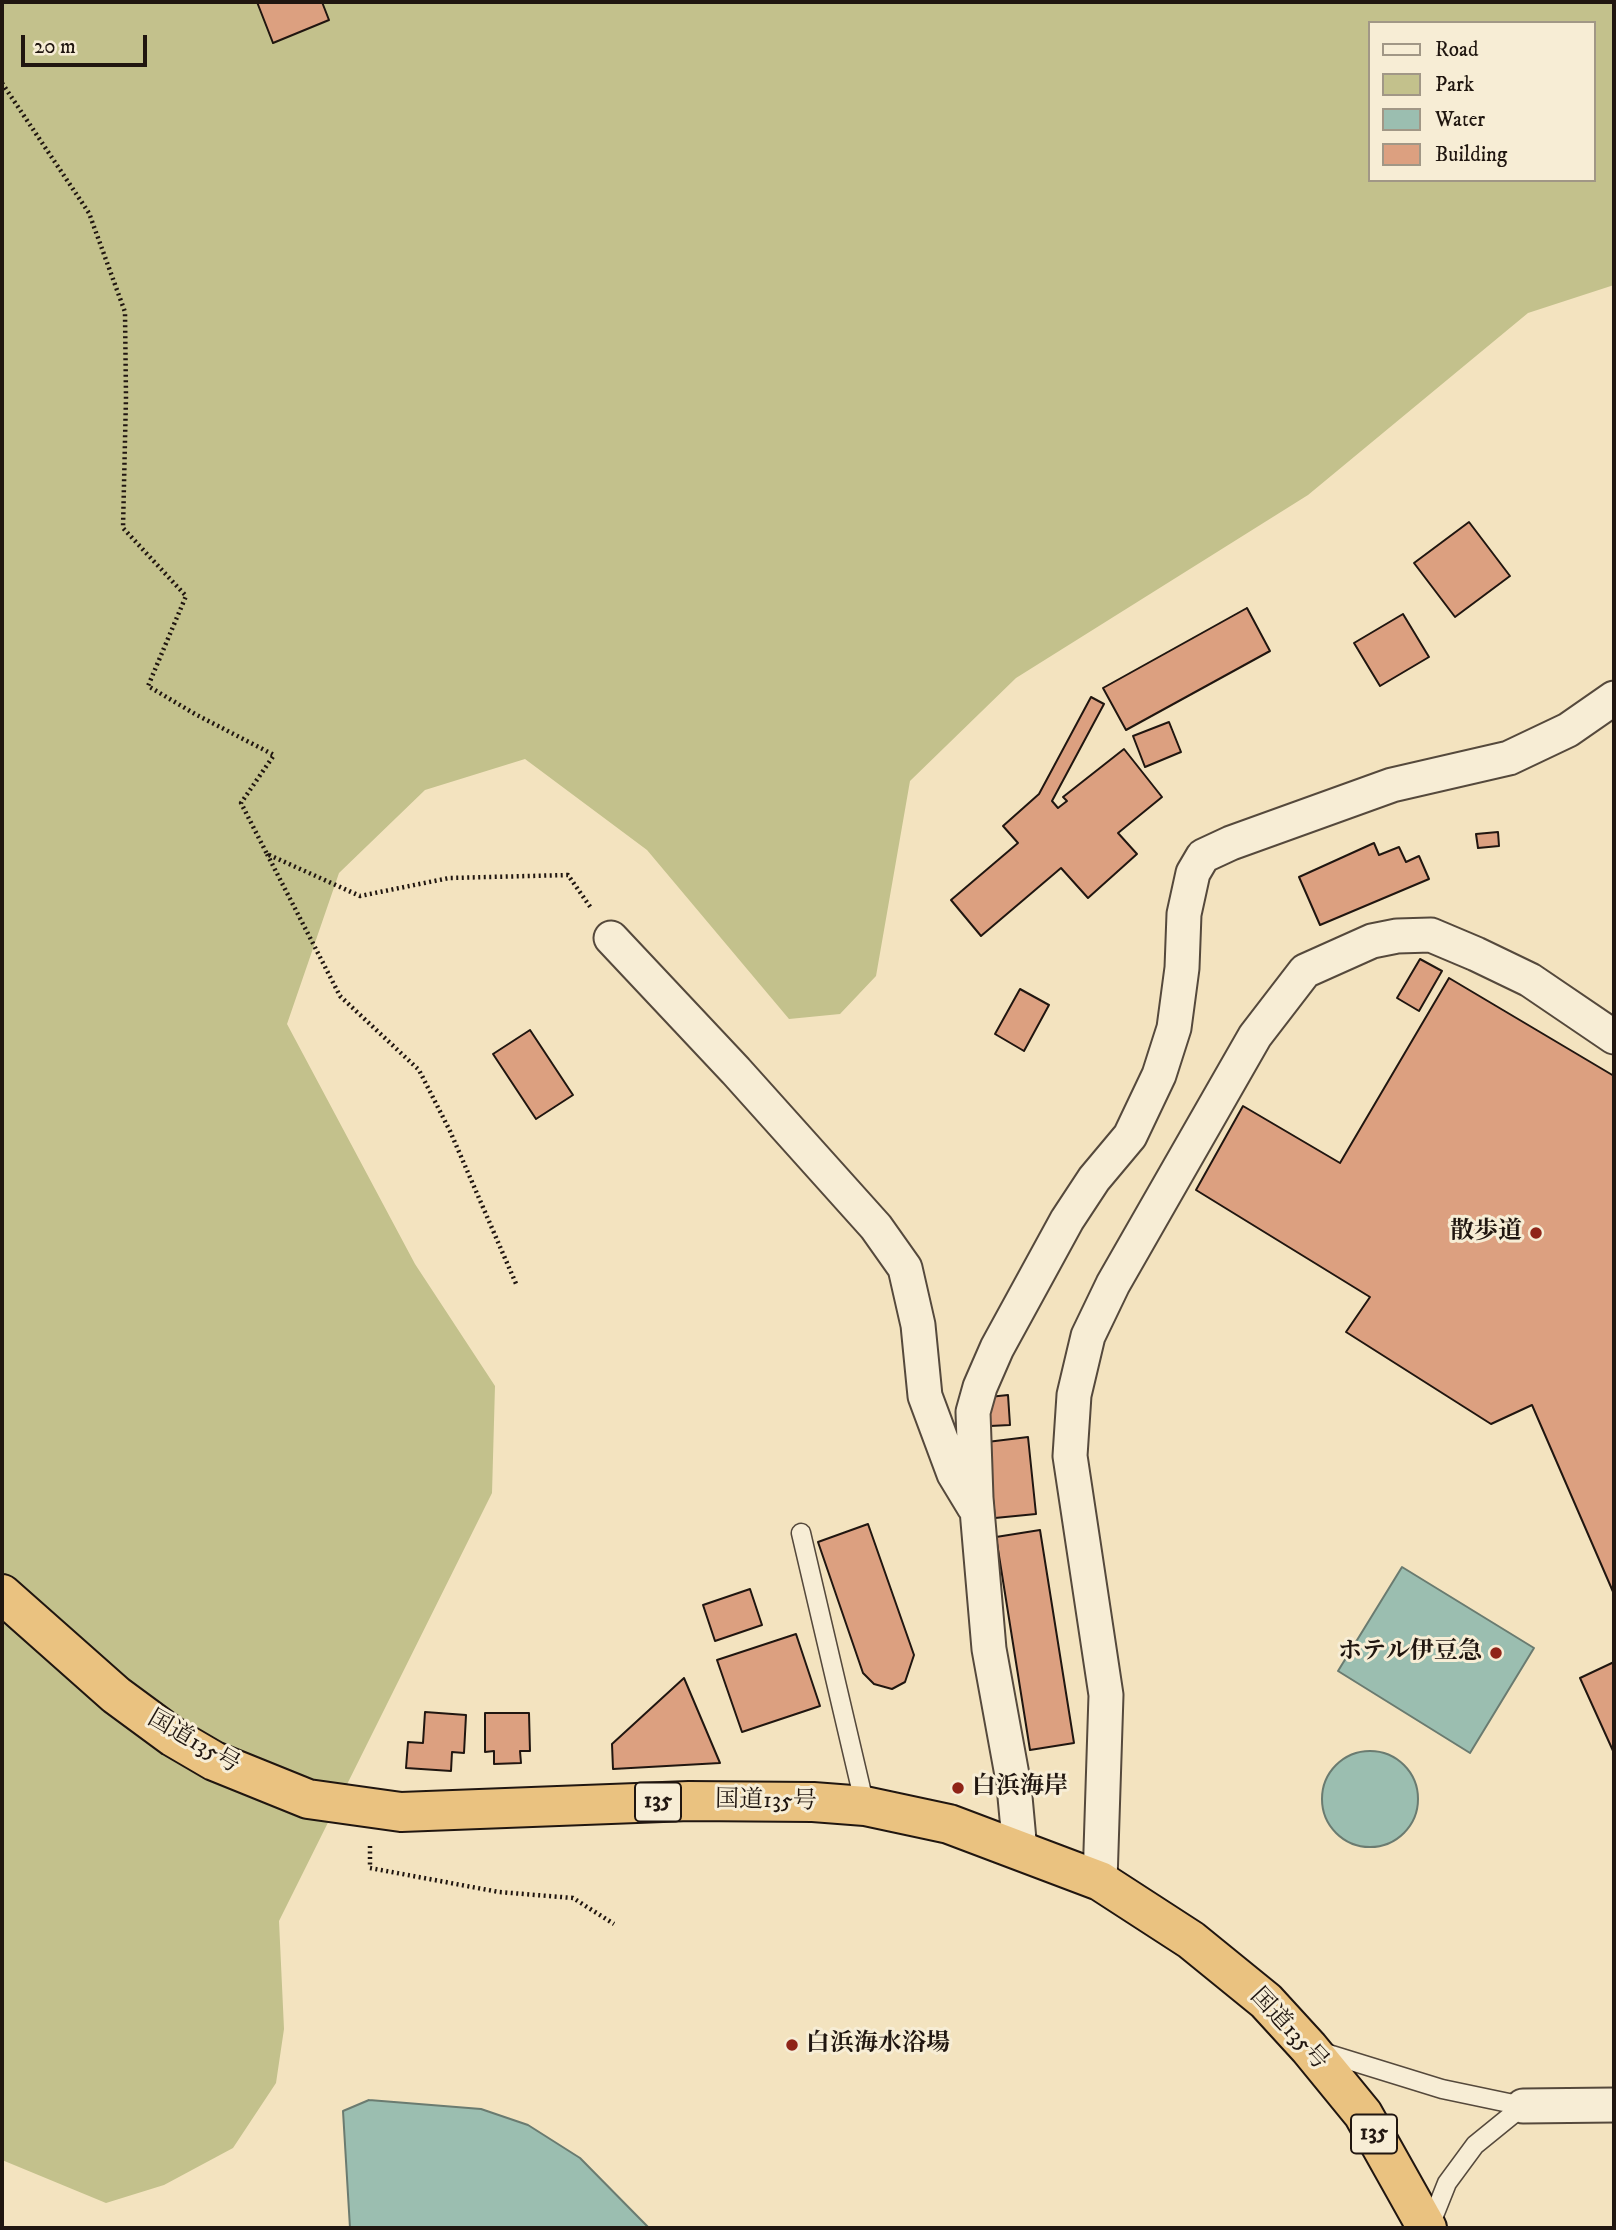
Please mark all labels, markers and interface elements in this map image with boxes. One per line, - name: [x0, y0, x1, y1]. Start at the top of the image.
- scale bar: [24, 21, 150, 65]
- legend: [1368, 21, 1595, 182]
- text: 20 m: [34, 34, 76, 60]
- text: Road: [1435, 37, 1479, 63]
- text: Park: [1435, 72, 1474, 98]
- text: Water: [1435, 107, 1485, 133]
- text: Building: [1435, 142, 1507, 168]
- place label: 散歩道: [1450, 1219, 1522, 1247]
- marker: 散歩道: [1528, 1225, 1544, 1241]
- place label: ホテル伊豆急: [1338, 1639, 1482, 1667]
- marker: ホテル伊豆急: [1488, 1645, 1504, 1661]
- street label: 国道135号: [142, 1705, 244, 1781]
- place label: 白浜海岸: [972, 1774, 1068, 1802]
- marker: 白浜海岸: [950, 1780, 966, 1796]
- road number: 135: [635, 1783, 681, 1822]
- street label: 国道135号: [715, 1787, 817, 1817]
- street label: 国道135号: [1243, 1983, 1333, 2077]
- place label: 白浜海水浴場: [806, 2031, 950, 2059]
- marker: 白浜海水浴場: [784, 2037, 800, 2053]
- road number: 135: [1351, 2114, 1397, 2154]

